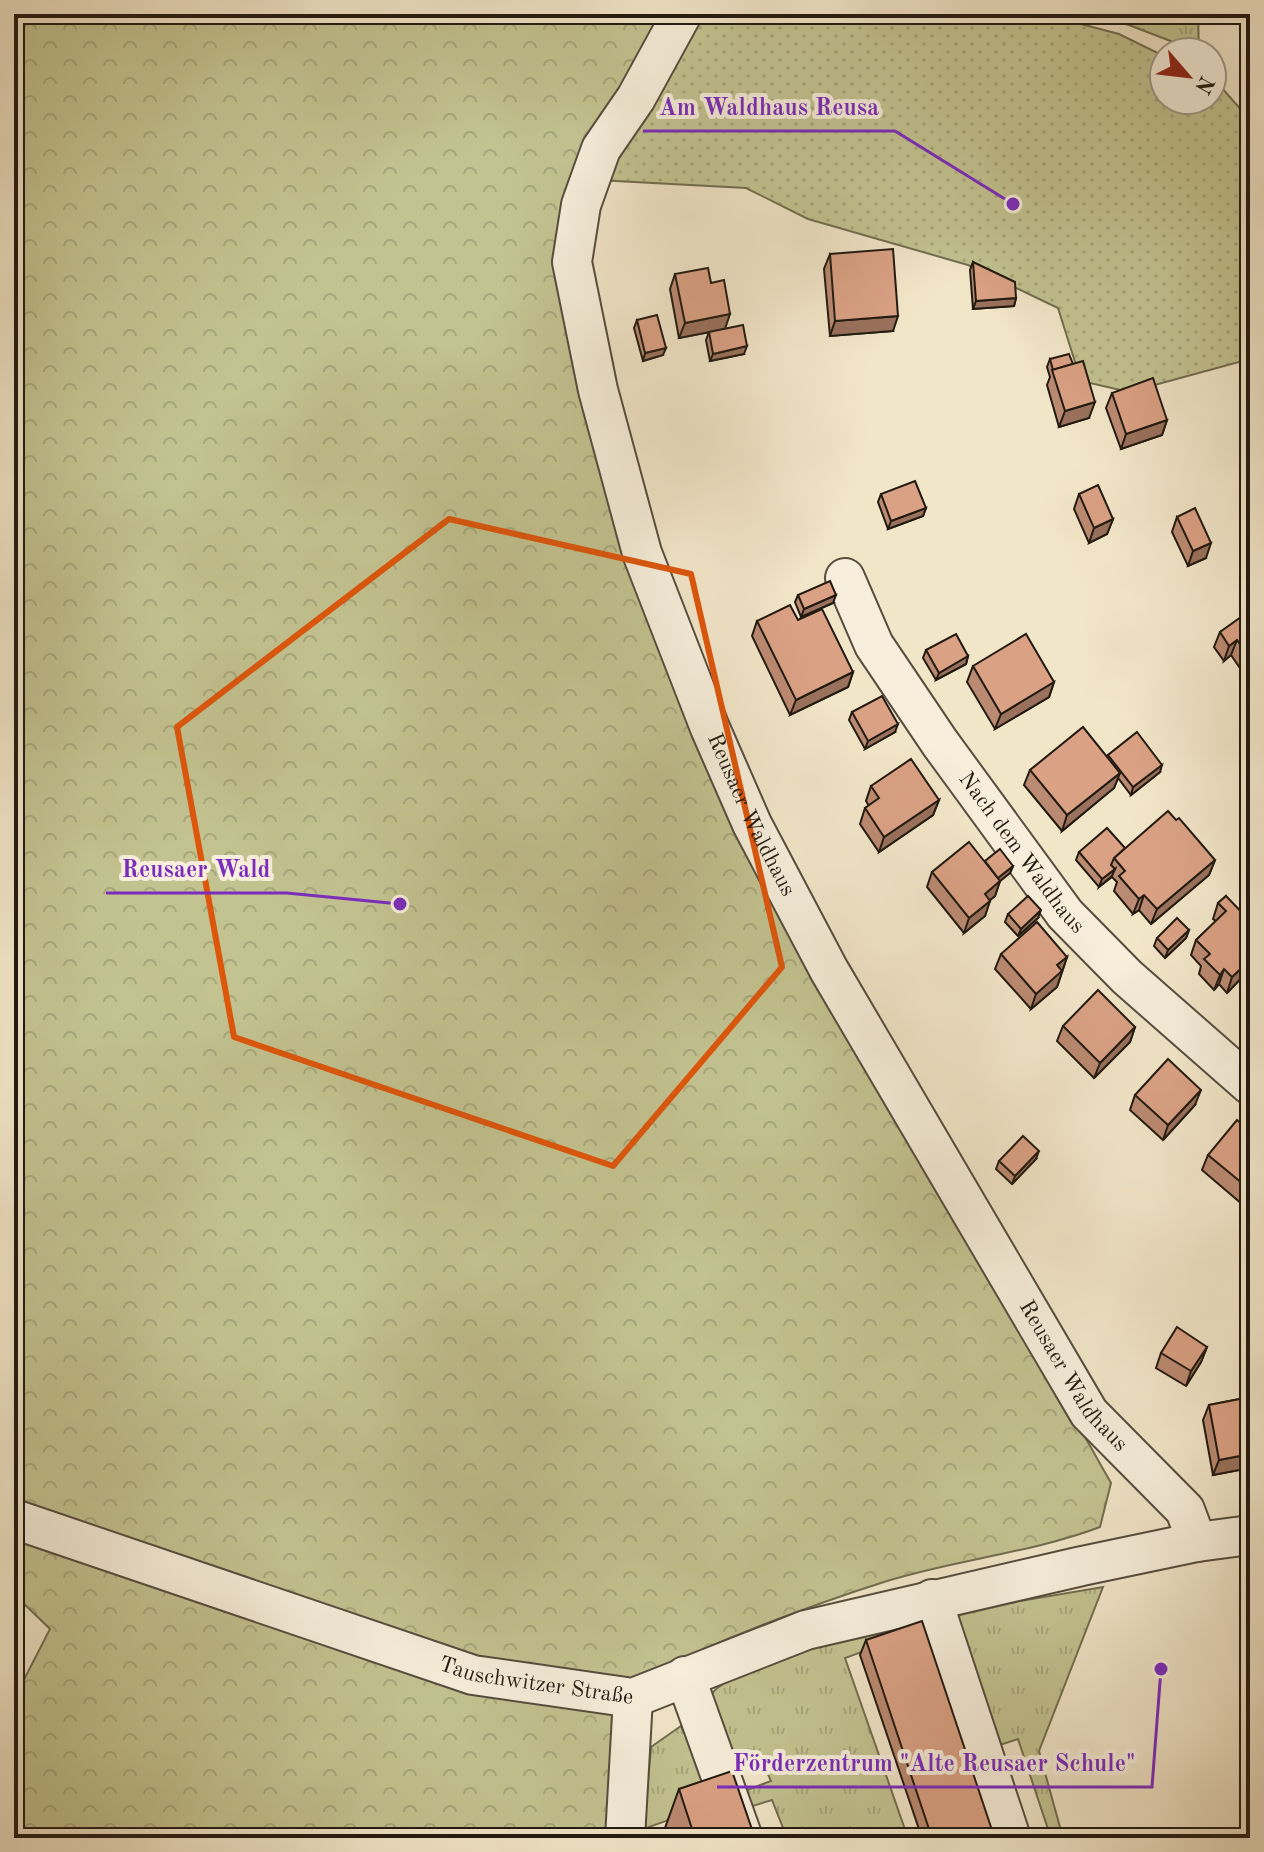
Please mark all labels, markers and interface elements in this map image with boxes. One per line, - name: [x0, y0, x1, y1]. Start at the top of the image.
- north arrow: [1148, 36, 1228, 116]
- text: N: [1190, 72, 1218, 97]
- callout: Am Waldhaus Reusa: [643, 83, 895, 131]
- text: Am Waldhaus Reusa: [659, 97, 879, 121]
- street label: Reusaer Waldhaus: [703, 730, 799, 900]
- street label: Nach dem Waldhaus: [954, 768, 1089, 938]
- callout: Reusaer Wald: [106, 845, 287, 893]
- text: Reusaer Wald: [121, 859, 271, 883]
- street label: Reusaer Waldhaus: [1015, 1297, 1132, 1456]
- street label: Tauschwitzer Straße: [436, 1653, 635, 1709]
- callout: Förderzentrum "Alte Reusaer Schule": [717, 1739, 1152, 1787]
- text: Förderzentrum "Alte Reusaer Schule": [733, 1753, 1135, 1777]

